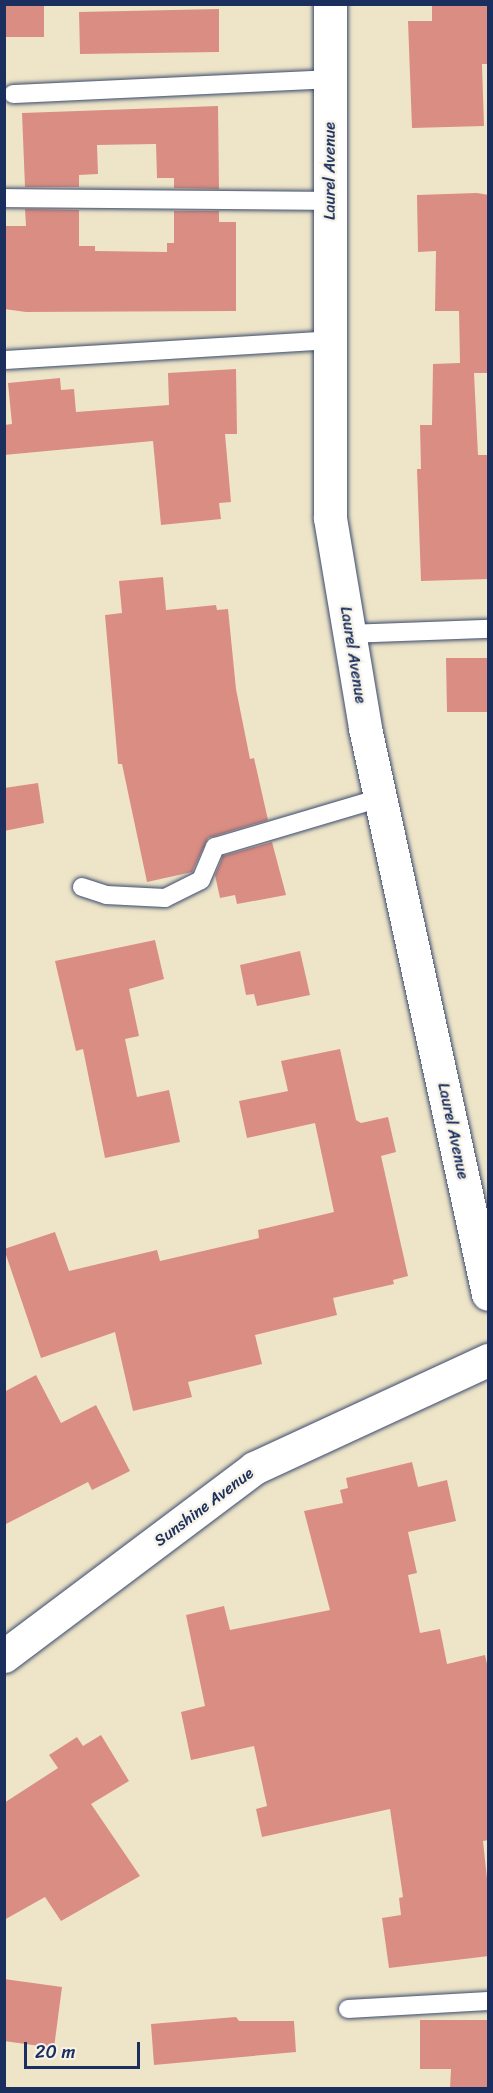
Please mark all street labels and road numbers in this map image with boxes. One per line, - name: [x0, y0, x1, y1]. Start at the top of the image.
- street label: Laurel Avenue: [320, 122, 340, 220]
- street label: Laurel Avenue: [336, 605, 370, 705]
- street label: Laurel Avenue: [433, 1081, 473, 1181]
- street label: Sunshine Avenue: [151, 1464, 257, 1550]

